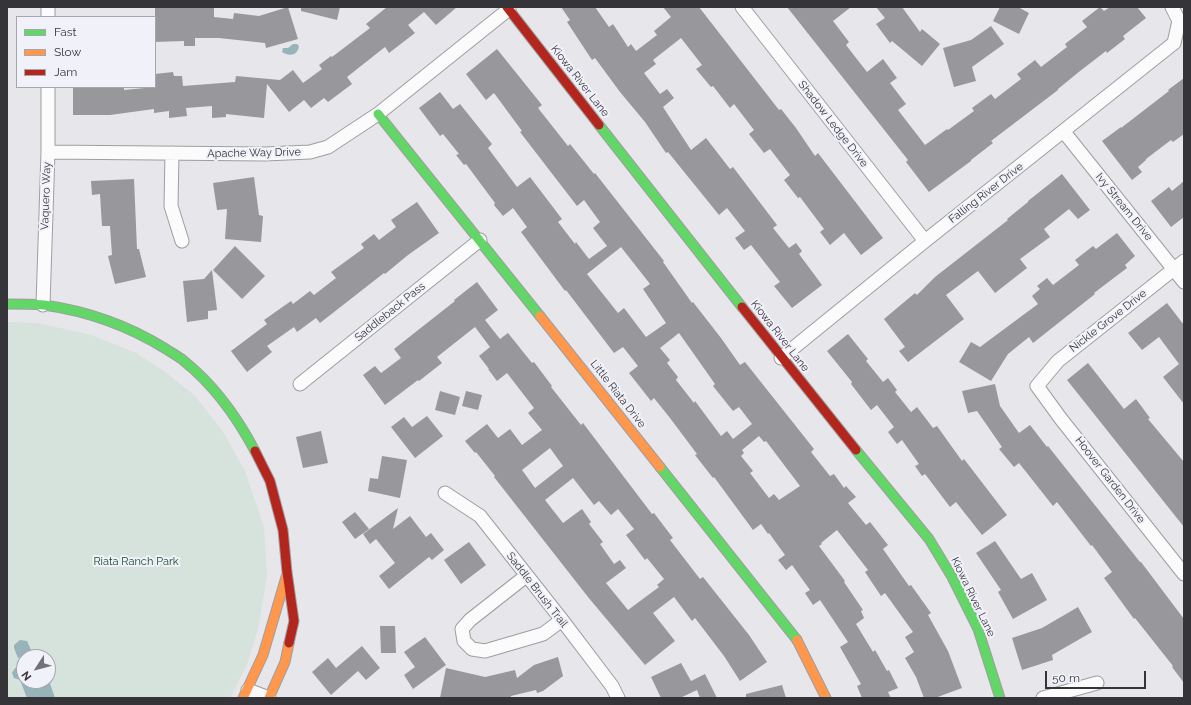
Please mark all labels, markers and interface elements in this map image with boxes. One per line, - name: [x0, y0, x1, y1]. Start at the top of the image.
- legend: [16, 16, 156, 88]
- text: Fast: [54, 25, 77, 39]
- street label: Kiowa River Lane: [548, 43, 612, 119]
- text: Slow: [54, 45, 81, 59]
- text: Jam: [54, 65, 77, 79]
- street label: Shadow Ledge Drive: [795, 78, 871, 170]
- street label: Apache Way Drive: [207, 146, 301, 160]
- street label: Falling River Drive: [946, 160, 1026, 226]
- street label: Vaquero Way: [38, 162, 54, 230]
- street label: Ivy Stream Drive: [1093, 171, 1155, 243]
- street label: Saddleback Pass: [352, 280, 428, 344]
- street label: Nickle Grove Drive: [1067, 287, 1149, 355]
- street label: Kiowa River Lane: [748, 298, 812, 374]
- street label: Little Riata Drive: [587, 357, 649, 431]
- street label: Hoover Garden Drive: [1072, 434, 1148, 526]
- street label: Saddle Brush Trail: [504, 550, 570, 630]
- park label: Riata Ranch Park: [93, 555, 179, 569]
- street label: Kiowa River Lane: [948, 555, 998, 639]
- north arrow: [16, 649, 56, 689]
- scale bar: [1047, 663, 1148, 689]
- text: N: [19, 669, 34, 683]
- text: 50 m: [1052, 671, 1080, 685]

